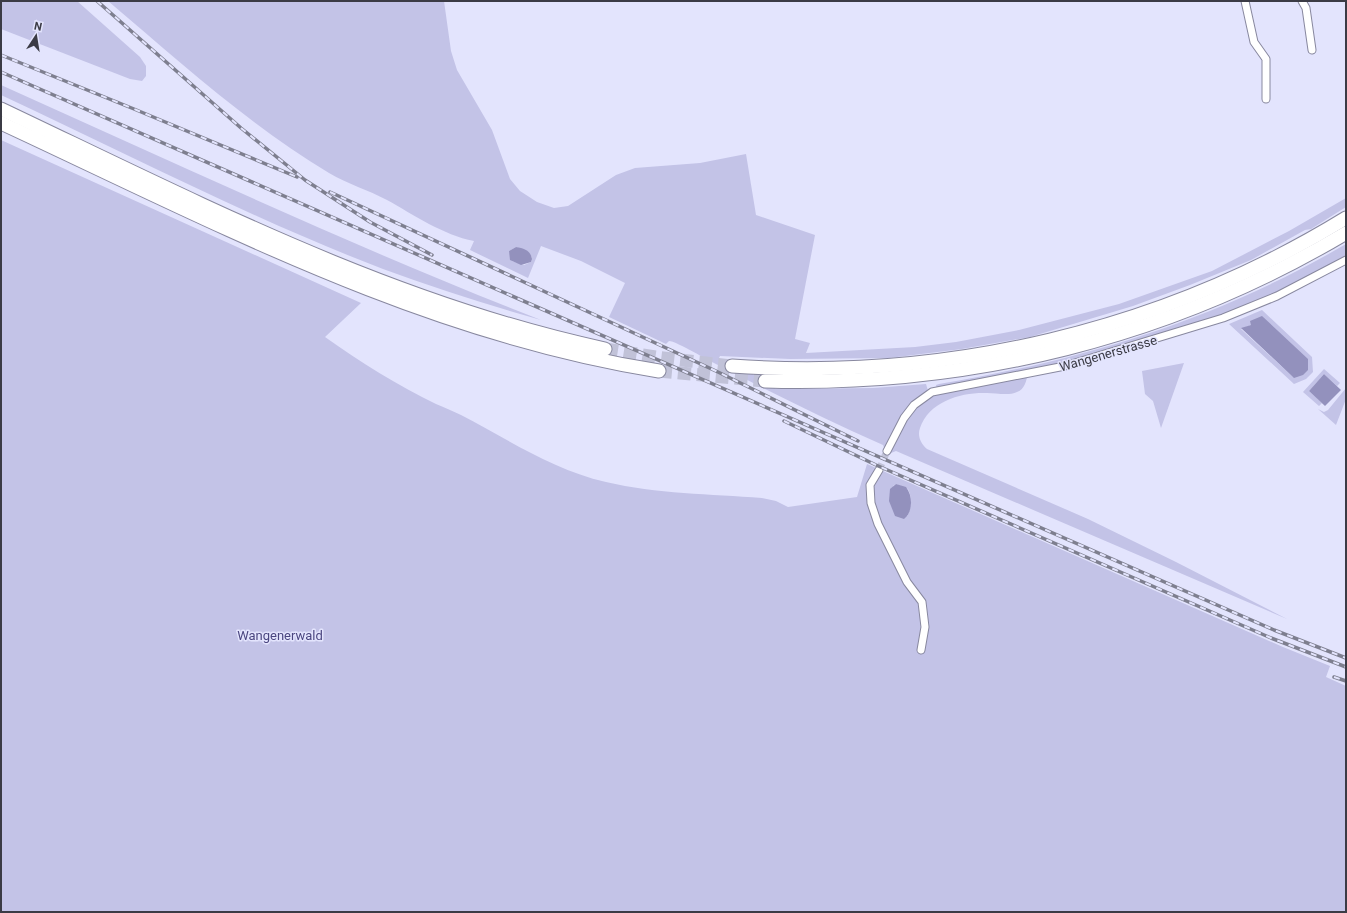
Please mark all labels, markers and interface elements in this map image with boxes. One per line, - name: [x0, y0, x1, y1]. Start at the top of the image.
- north arrow: [16, 16, 56, 56]
- text: N: [33, 20, 43, 34]
- street label: Wangenerstrasse: [1058, 332, 1159, 375]
- park label: Wangenerwald: [237, 628, 323, 643]

